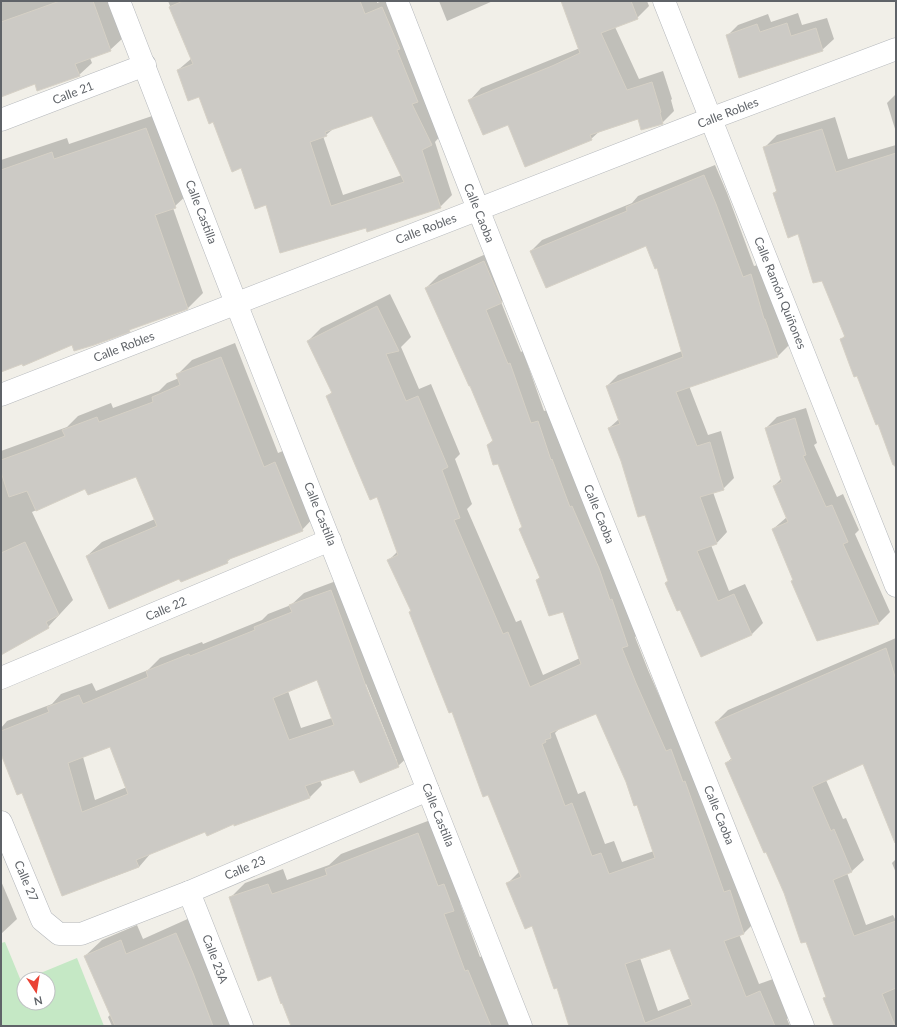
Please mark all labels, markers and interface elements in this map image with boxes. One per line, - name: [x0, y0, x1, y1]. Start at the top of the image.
- street label: Calle 21: [50, 78, 96, 107]
- street label: Calle Robles: [695, 94, 760, 131]
- street label: Calle Castilla: [182, 178, 221, 246]
- street label: Calle Caoba: [461, 181, 498, 245]
- street label: Calle Robles: [393, 210, 458, 247]
- street label: Calle Ramón Quiñones: [751, 235, 810, 351]
- street label: Calle Robles: [91, 328, 156, 365]
- street label: Calle Castilla: [301, 480, 340, 548]
- street label: Calle Caoba: [581, 482, 618, 546]
- street label: Calle 22: [143, 593, 189, 624]
- street label: Calle Castilla: [419, 781, 458, 849]
- street label: Calle Caoba: [701, 783, 738, 847]
- street label: Calle 23: [222, 852, 268, 883]
- street label: Calle 27: [11, 858, 42, 904]
- street label: Calle 23A: [199, 932, 232, 986]
- north arrow: [16, 971, 56, 1011]
- text: N: [33, 994, 44, 1009]

